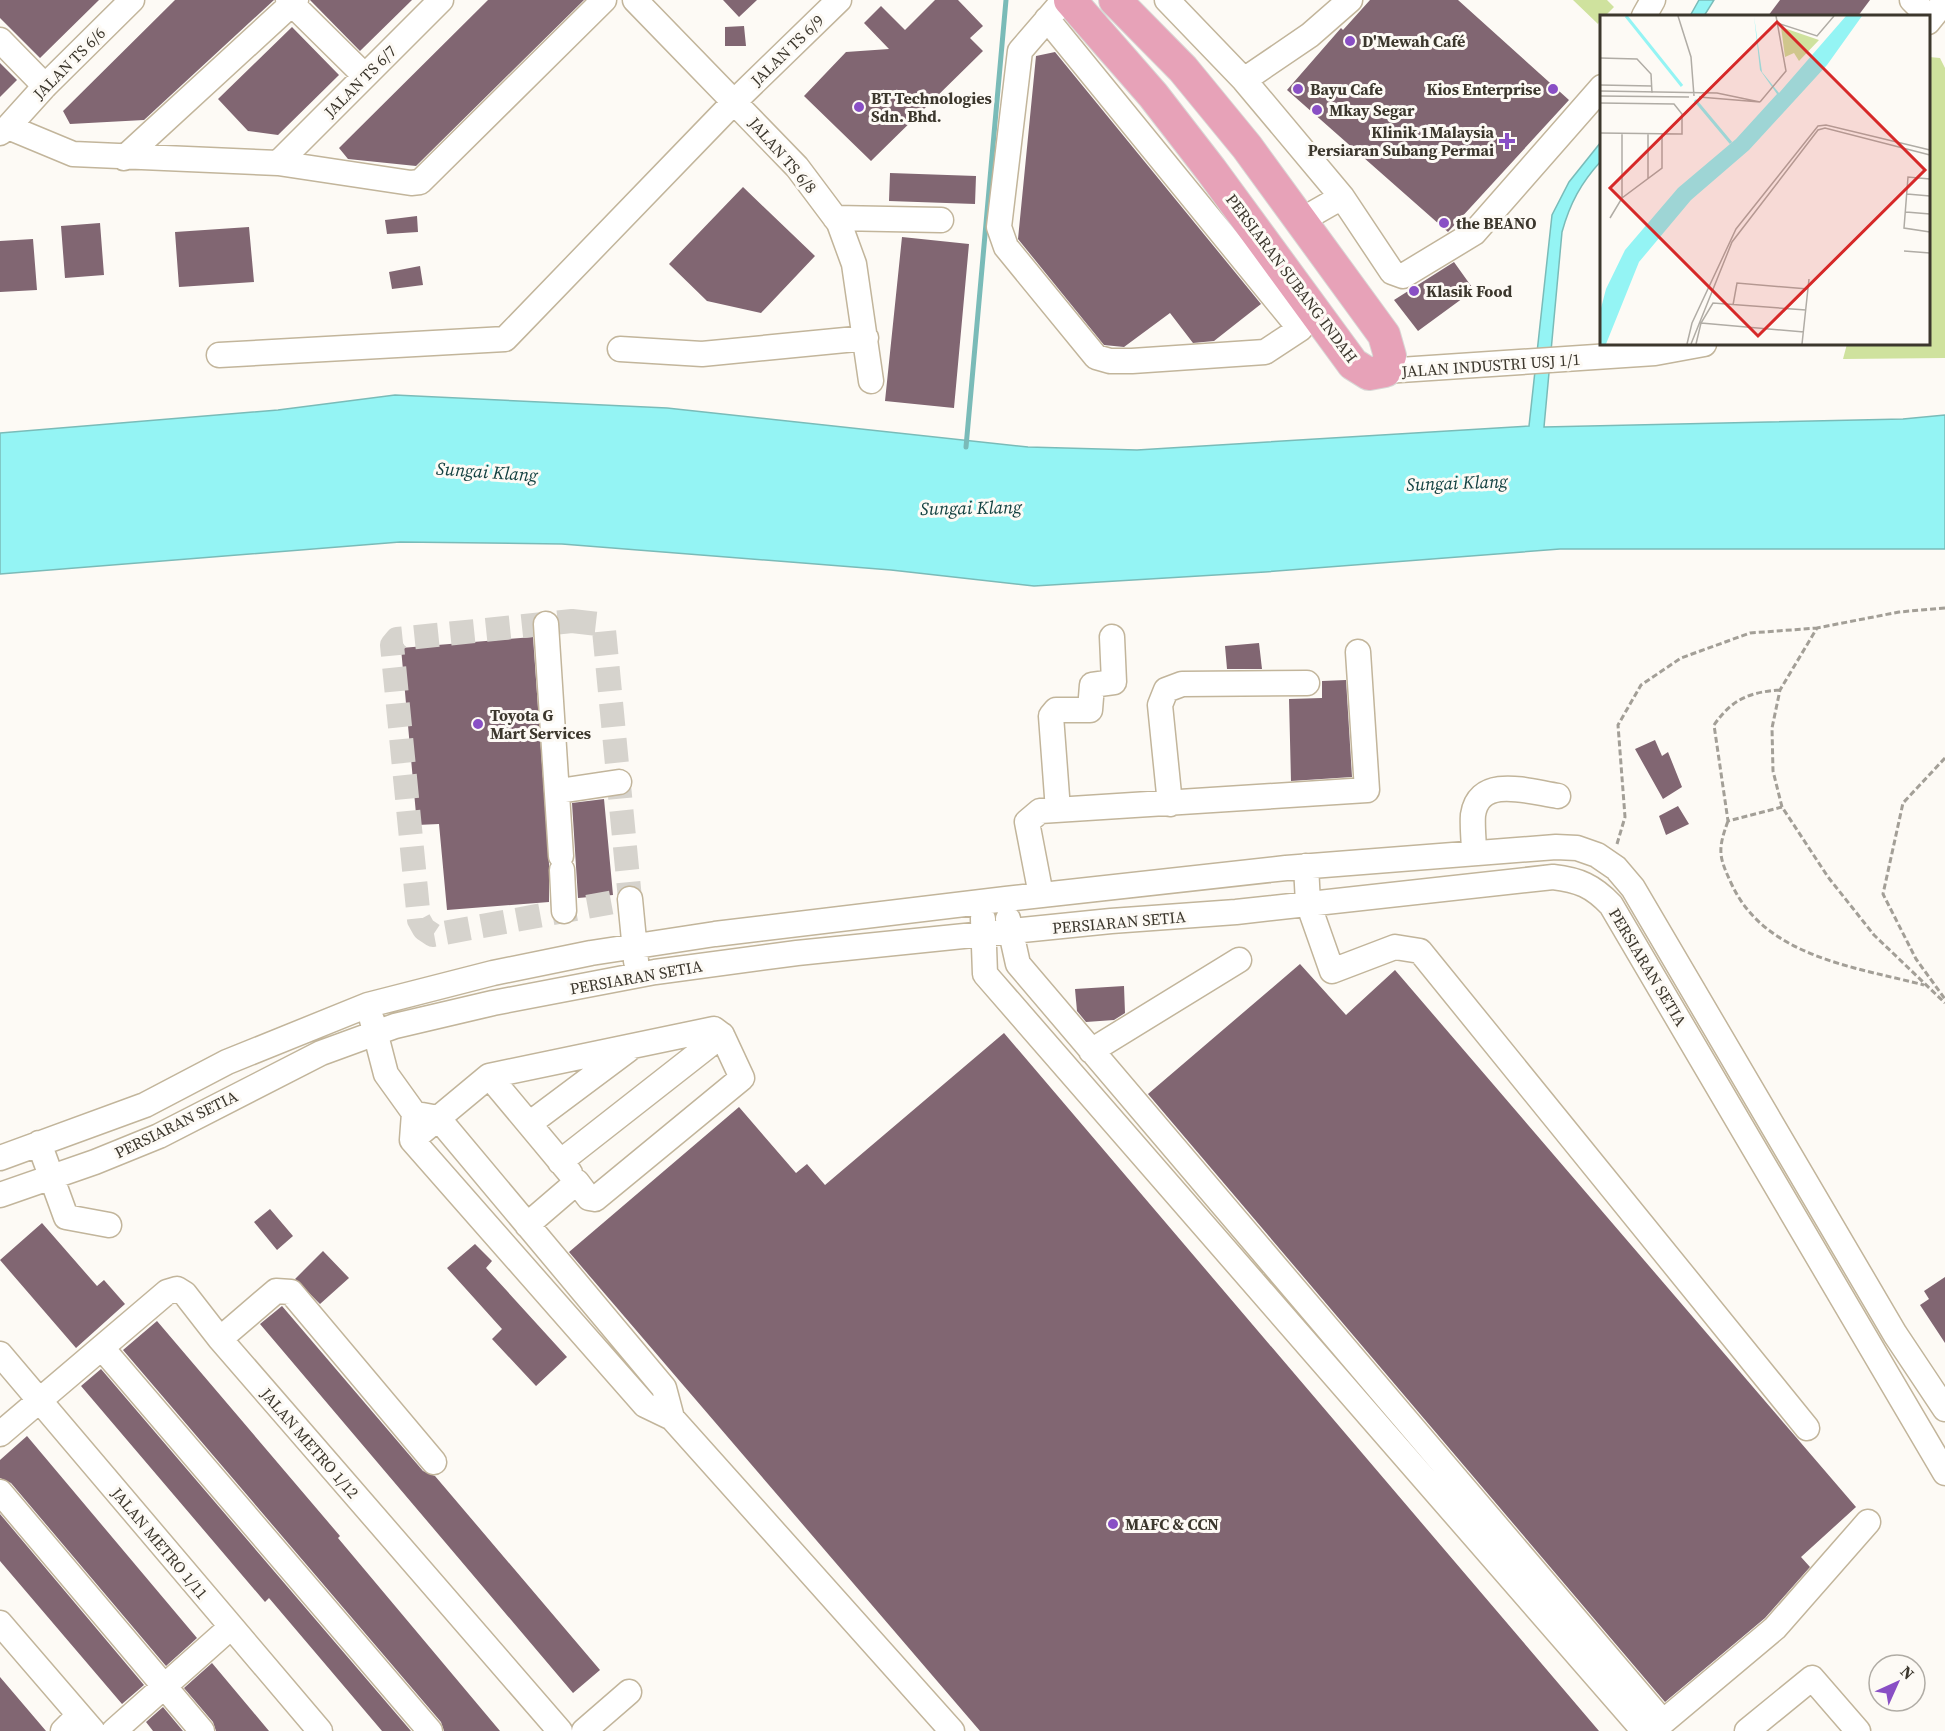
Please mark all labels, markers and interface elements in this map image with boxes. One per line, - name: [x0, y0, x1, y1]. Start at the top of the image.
- street label: JALAN TS 6/9: [745, 9, 828, 91]
- inset map: [1600, 15, 1930, 345]
- street label: JALAN TS 6/6: [27, 22, 110, 105]
- place label: D'Mewah Café: [1362, 30, 1465, 52]
- marker: D'Mewah Café: [1343, 34, 1357, 48]
- street label: JALAN TS 6/7: [318, 40, 401, 123]
- place label: Bayu Cafe: [1310, 78, 1383, 100]
- place label: Kios Enterprise: [1426, 78, 1541, 100]
- marker: Bayu Cafe: [1291, 82, 1305, 96]
- marker: Kios Enterprise: [1546, 82, 1560, 96]
- place label: BT Technologies Sdn. Bhd.: [871, 87, 992, 127]
- place label: Mkay Segar: [1329, 99, 1415, 121]
- marker: BT Technologies Sdn. Bhd.: [852, 100, 866, 114]
- marker: Mkay Segar: [1310, 103, 1324, 117]
- street label: JALAN TS 6/8: [743, 112, 822, 198]
- place label: Klinik 1Malaysia Persiaran Subang Permai: [1308, 121, 1494, 161]
- marker: Klinik 1Malaysia Persiaran Subang Permai: [1498, 132, 1516, 150]
- street label: PERSIARAN SUBANG INDAH: [1221, 189, 1363, 367]
- place label: the BEANO: [1456, 212, 1536, 234]
- marker: the BEANO: [1437, 216, 1451, 230]
- place label: Klasik Food: [1426, 280, 1513, 302]
- marker: Klasik Food: [1407, 284, 1421, 298]
- street label: JALAN INDUSTRI USJ 1/1: [1400, 348, 1581, 382]
- water label: Sungai Klang: [435, 455, 540, 488]
- water label: Sungai Klang: [1406, 468, 1509, 497]
- water label: Sungai Klang: [920, 494, 1023, 521]
- place label: Toyota G Mart Services: [490, 704, 591, 744]
- marker: Toyota G Mart Services: [471, 717, 485, 731]
- street label: PERSIARAN SETIA: [1604, 904, 1692, 1030]
- street label: PERSIARAN SETIA: [1051, 905, 1187, 939]
- street label: PERSIARAN SETIA: [568, 954, 704, 999]
- street label: PERSIARAN SETIA: [111, 1085, 241, 1163]
- street label: JALAN METRO 1/12: [255, 1382, 364, 1503]
- street label: JALAN METRO 1/11: [106, 1482, 213, 1603]
- place label: MAFC & CCN: [1125, 1513, 1219, 1535]
- marker: MAFC & CCN: [1106, 1517, 1120, 1531]
- north arrow: [1867, 1653, 1927, 1713]
- text: N: [1896, 1660, 1920, 1685]

